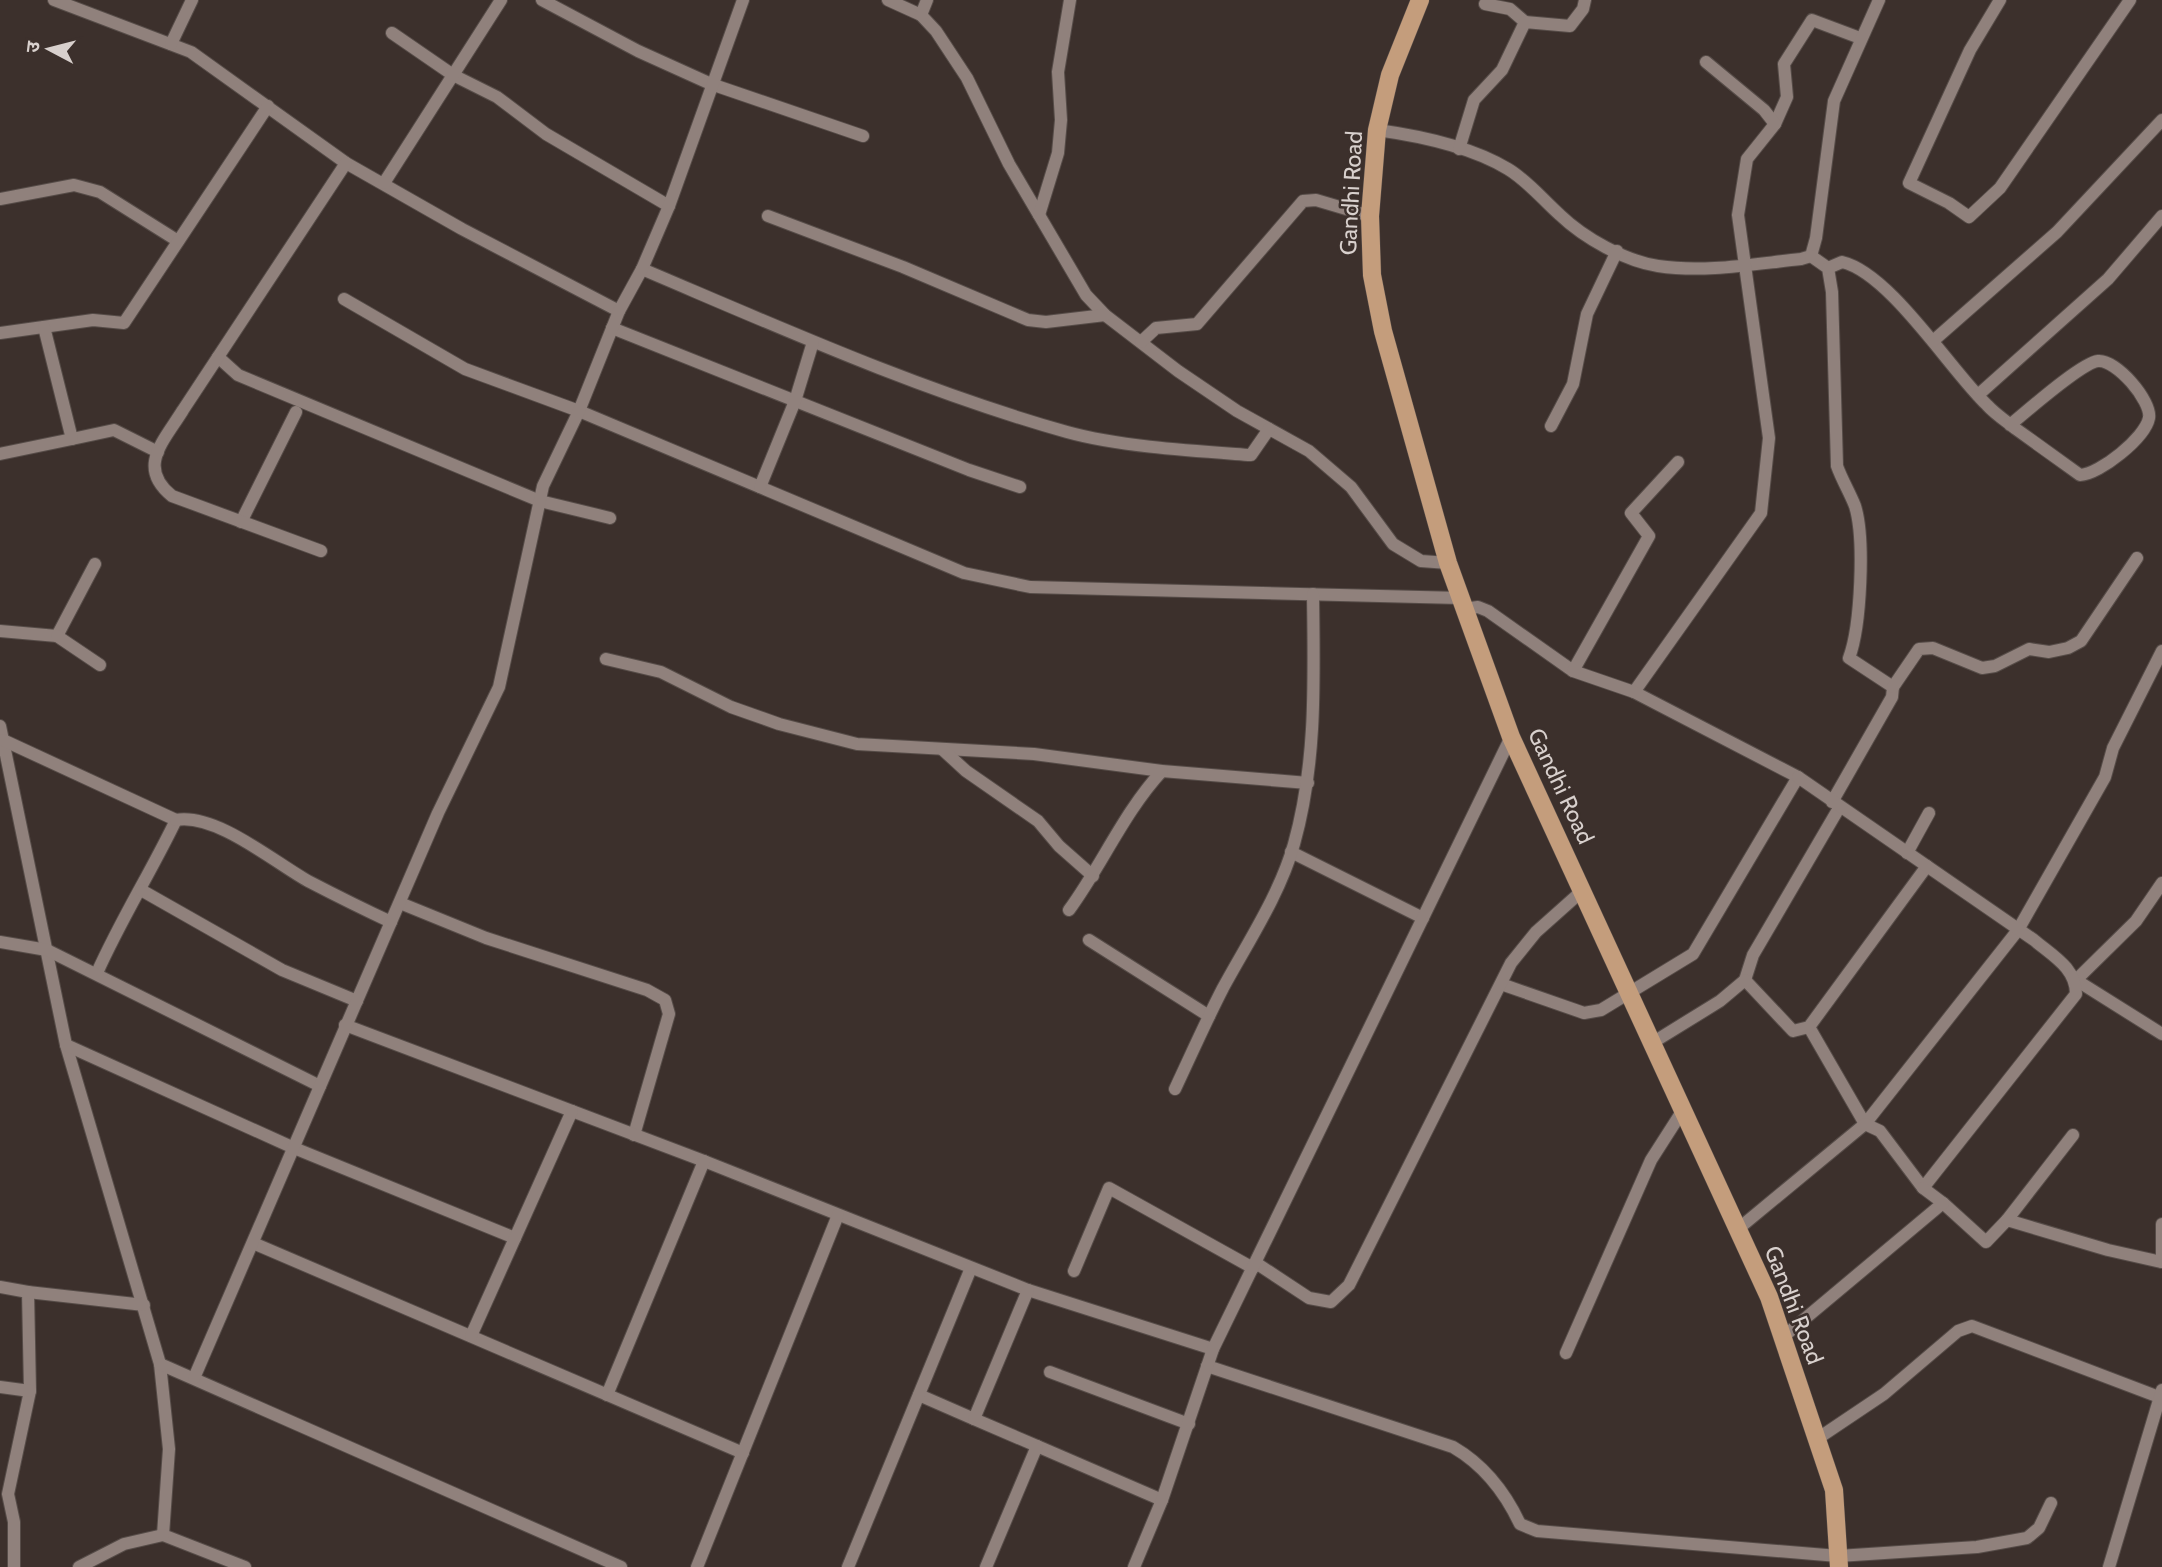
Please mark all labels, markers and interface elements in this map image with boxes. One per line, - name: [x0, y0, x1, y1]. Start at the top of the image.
- north arrow: [14, 14, 84, 84]
- text: उ: [21, 39, 45, 54]
- street label: Gandhi Road: [1334, 130, 1368, 256]
- street label: Gandhi Road: [1522, 724, 1600, 848]
- street label: Gandhi Road: [1759, 1242, 1829, 1368]

